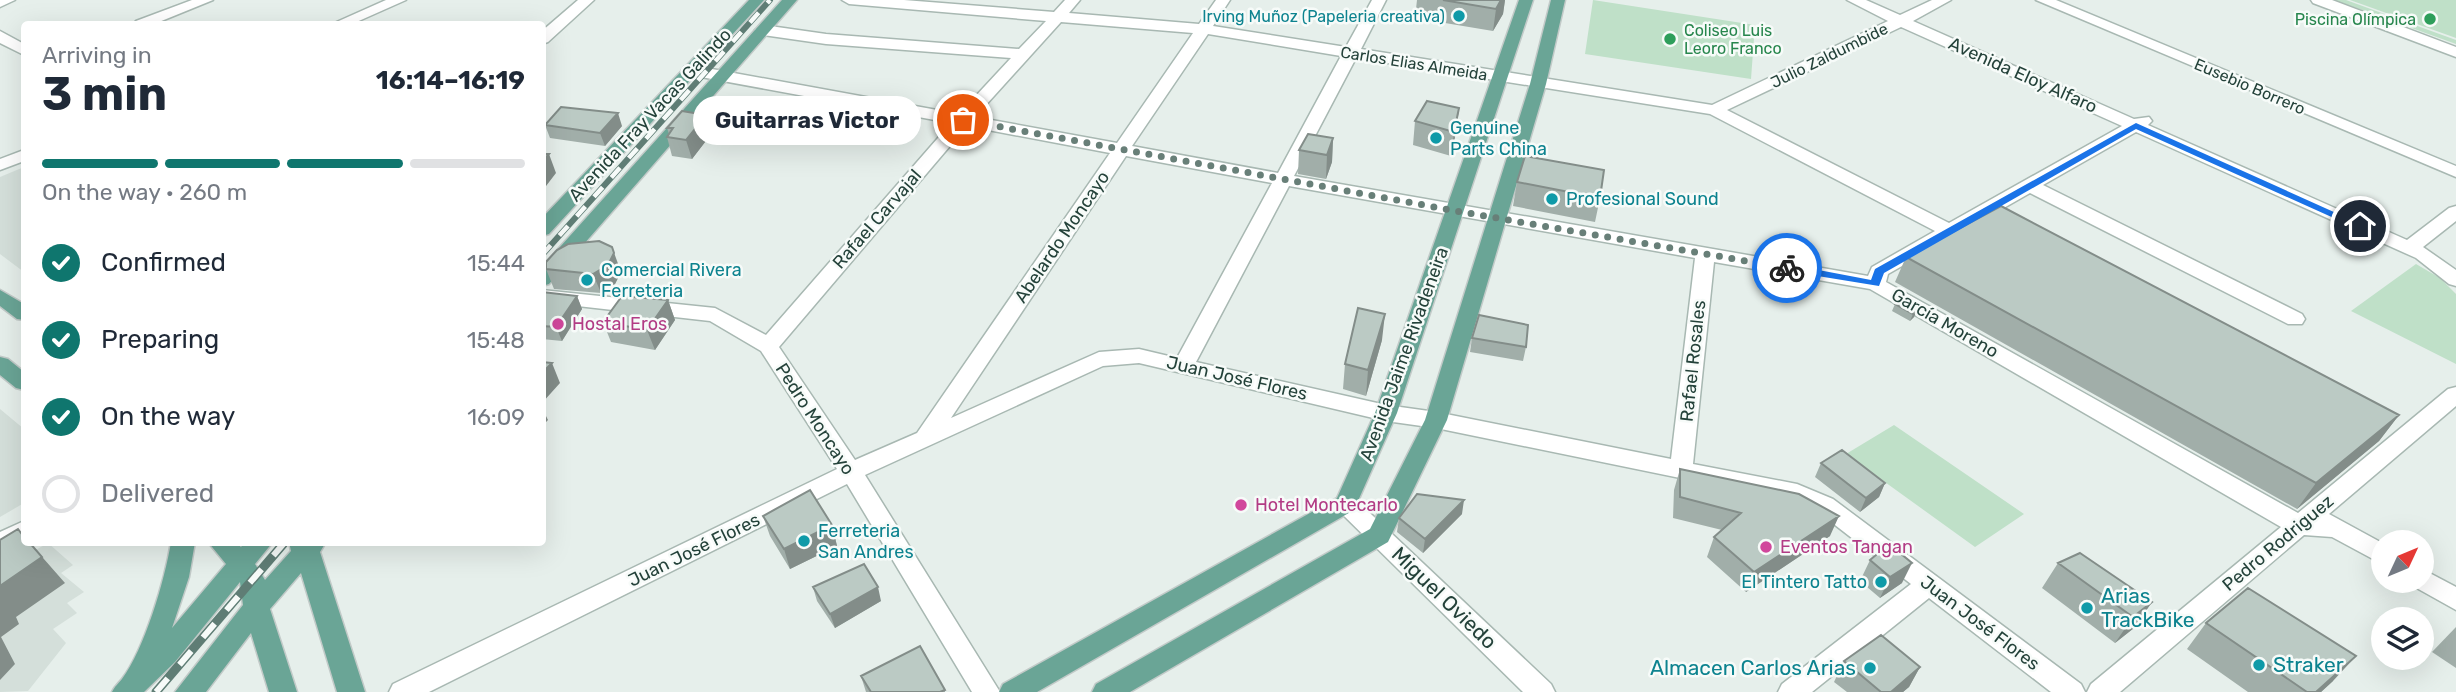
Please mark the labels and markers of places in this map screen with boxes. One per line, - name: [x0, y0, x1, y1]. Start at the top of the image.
- place label: Irving Muñoz (Papeleria creativa): [1202, 7, 1445, 26]
- marker: Irving Muñoz (Papeleria creativa): [1451, 8, 1467, 24]
- place label: Piscina Olímpica: [2295, 10, 2416, 29]
- marker: Piscina Olímpica: [2422, 11, 2438, 27]
- place label: Coliseo Luis Leoro Franco: [1684, 21, 1782, 58]
- marker: Coliseo Luis Leoro Franco: [1662, 31, 1678, 47]
- pin: [933, 90, 993, 150]
- callout: Guitarras Victor: [694, 96, 921, 144]
- place label: Genuine Parts China: [1450, 117, 1547, 160]
- marker: Genuine Parts China: [1428, 130, 1444, 146]
- place label: Profesional Sound: [1566, 188, 1719, 210]
- marker: Profesional Sound: [1544, 191, 1560, 207]
- pin: [2330, 196, 2390, 256]
- place label: Comercial Rivera Ferreteria: [601, 259, 742, 302]
- marker: Comercial Rivera Ferreteria: [579, 272, 595, 288]
- place label: Hostal Eros: [572, 313, 667, 335]
- marker: Hostal Eros: [550, 316, 566, 332]
- place label: Hotel Montecarlo: [1255, 494, 1398, 516]
- marker: Hotel Montecarlo: [1233, 497, 1249, 513]
- place label: Ferreteria San Andres: [818, 520, 914, 563]
- marker: Ferreteria San Andres: [796, 533, 812, 549]
- place label: Eventos Tangan: [1780, 536, 1913, 558]
- marker: Eventos Tangan: [1758, 539, 1774, 555]
- place label: El Tintero Tatto: [1741, 571, 1867, 593]
- marker: El Tintero Tatto: [1873, 574, 1889, 590]
- place label: Arias TrackBike: [2101, 583, 2194, 632]
- marker: Arias TrackBike: [2079, 600, 2095, 616]
- place label: Straker: [2273, 652, 2344, 677]
- place label: Almacen Carlos Arias: [1650, 655, 1856, 680]
- marker: Straker: [2251, 657, 2267, 673]
- marker: Almacen Carlos Arias: [1862, 660, 1878, 676]

